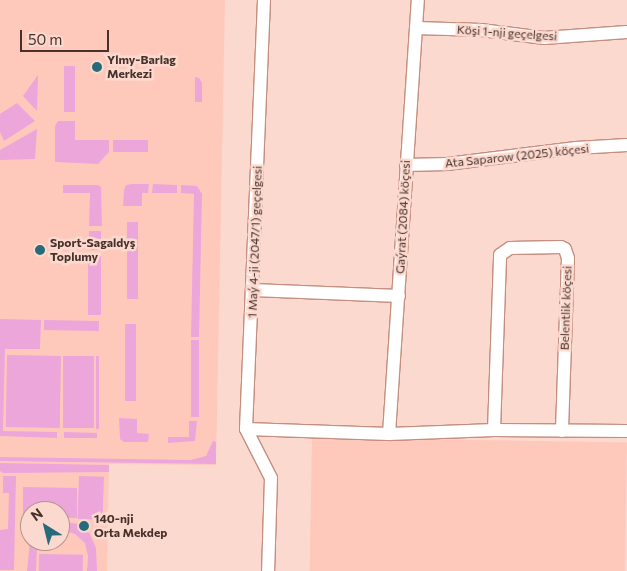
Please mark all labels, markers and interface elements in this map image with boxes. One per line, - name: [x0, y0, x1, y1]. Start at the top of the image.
- scale bar: [22, 20, 111, 52]
- street label: Köşi 1-nji geçelgesi: [456, 22, 558, 44]
- text: 50 m: [28, 30, 62, 48]
- place label: Ylmy-Barlag Merkezi: [107, 53, 176, 81]
- marker: Ylmy-Barlag Merkezi: [91, 61, 103, 73]
- street label: Ata Saparow (2025) köçesi: [444, 141, 590, 171]
- street label: Gaýrat (2084) köçesi: [393, 160, 413, 274]
- street label: 1 Maý 4-ji (2047/1) geçelgesi: [245, 166, 265, 318]
- place label: Sport-Sagaldyş Toplumy: [50, 236, 135, 264]
- marker: Sport-Sagaldyş Toplumy: [34, 244, 46, 256]
- street label: Belentlik köçesi: [557, 266, 575, 350]
- north arrow: [20, 501, 70, 551]
- text: N: [27, 504, 46, 524]
- place label: 140-nji Orta Mekdep: [94, 512, 167, 540]
- marker: 140-nji Orta Mekdep: [78, 520, 90, 532]

